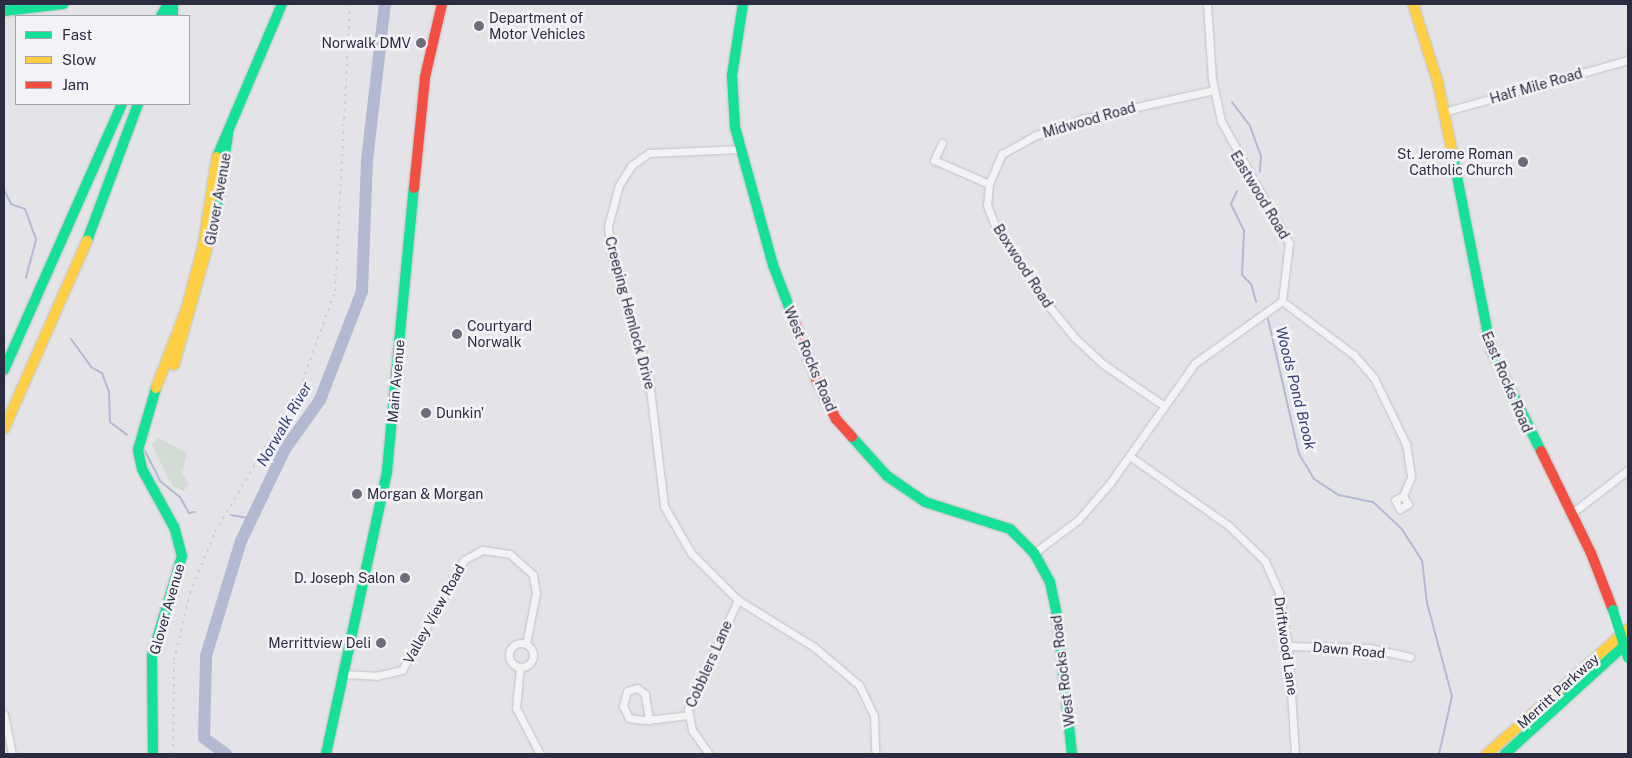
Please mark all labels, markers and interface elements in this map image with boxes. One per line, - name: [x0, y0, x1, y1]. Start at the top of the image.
- place label: Department of Motor Vehicles: [489, 10, 586, 42]
- legend: [15, 15, 190, 105]
- marker: Department of Motor Vehicles: [473, 20, 485, 32]
- text: Fast: [62, 26, 92, 43]
- place label: Norwalk DMV: [322, 35, 411, 51]
- marker: Norwalk DMV: [415, 37, 427, 49]
- text: Slow: [62, 51, 96, 68]
- street label: Half Mile Road: [1488, 65, 1584, 107]
- text: Jam: [62, 76, 89, 93]
- street label: Midwood Road: [1041, 99, 1137, 141]
- place label: St. Jerome Roman Catholic Church: [1397, 146, 1513, 178]
- street label: Eastwood Road: [1227, 148, 1293, 242]
- street label: Glover Avenue: [202, 151, 234, 247]
- marker: St. Jerome Roman Catholic Church: [1517, 156, 1529, 168]
- street label: Boxwood Road: [990, 221, 1056, 311]
- street label: Creeping Hemlock Drive: [601, 235, 659, 391]
- street label: West Rocks Road: [780, 304, 840, 414]
- place label: Courtyard Norwalk: [467, 318, 532, 351]
- water label: Woods Pond Brook: [1272, 325, 1320, 451]
- marker: Courtyard Norwalk: [451, 328, 463, 340]
- street label: East Rocks Road: [1478, 329, 1536, 435]
- street label: Main Avenue: [384, 339, 408, 423]
- water label: Norwalk River: [253, 379, 315, 469]
- place label: Dunkin': [436, 405, 484, 421]
- marker: Dunkin': [420, 407, 432, 419]
- place label: Morgan & Morgan: [367, 486, 483, 502]
- marker: Morgan & Morgan: [351, 488, 363, 500]
- street label: Valley View Road: [400, 561, 468, 667]
- street label: Glover Avenue: [146, 562, 188, 656]
- place label: D. Joseph Salon: [294, 570, 395, 586]
- marker: D. Joseph Salon: [399, 572, 411, 584]
- street label: Driftwood Lane: [1271, 596, 1301, 696]
- street label: West Rocks Road: [1048, 614, 1078, 728]
- street label: Cobblers Lane: [682, 618, 736, 710]
- place label: Merrittview Deli: [268, 635, 371, 651]
- marker: Merrittview Deli: [375, 637, 387, 649]
- street label: Dawn Road: [1312, 638, 1386, 662]
- street label: Merritt Parkway: [1514, 650, 1602, 732]

